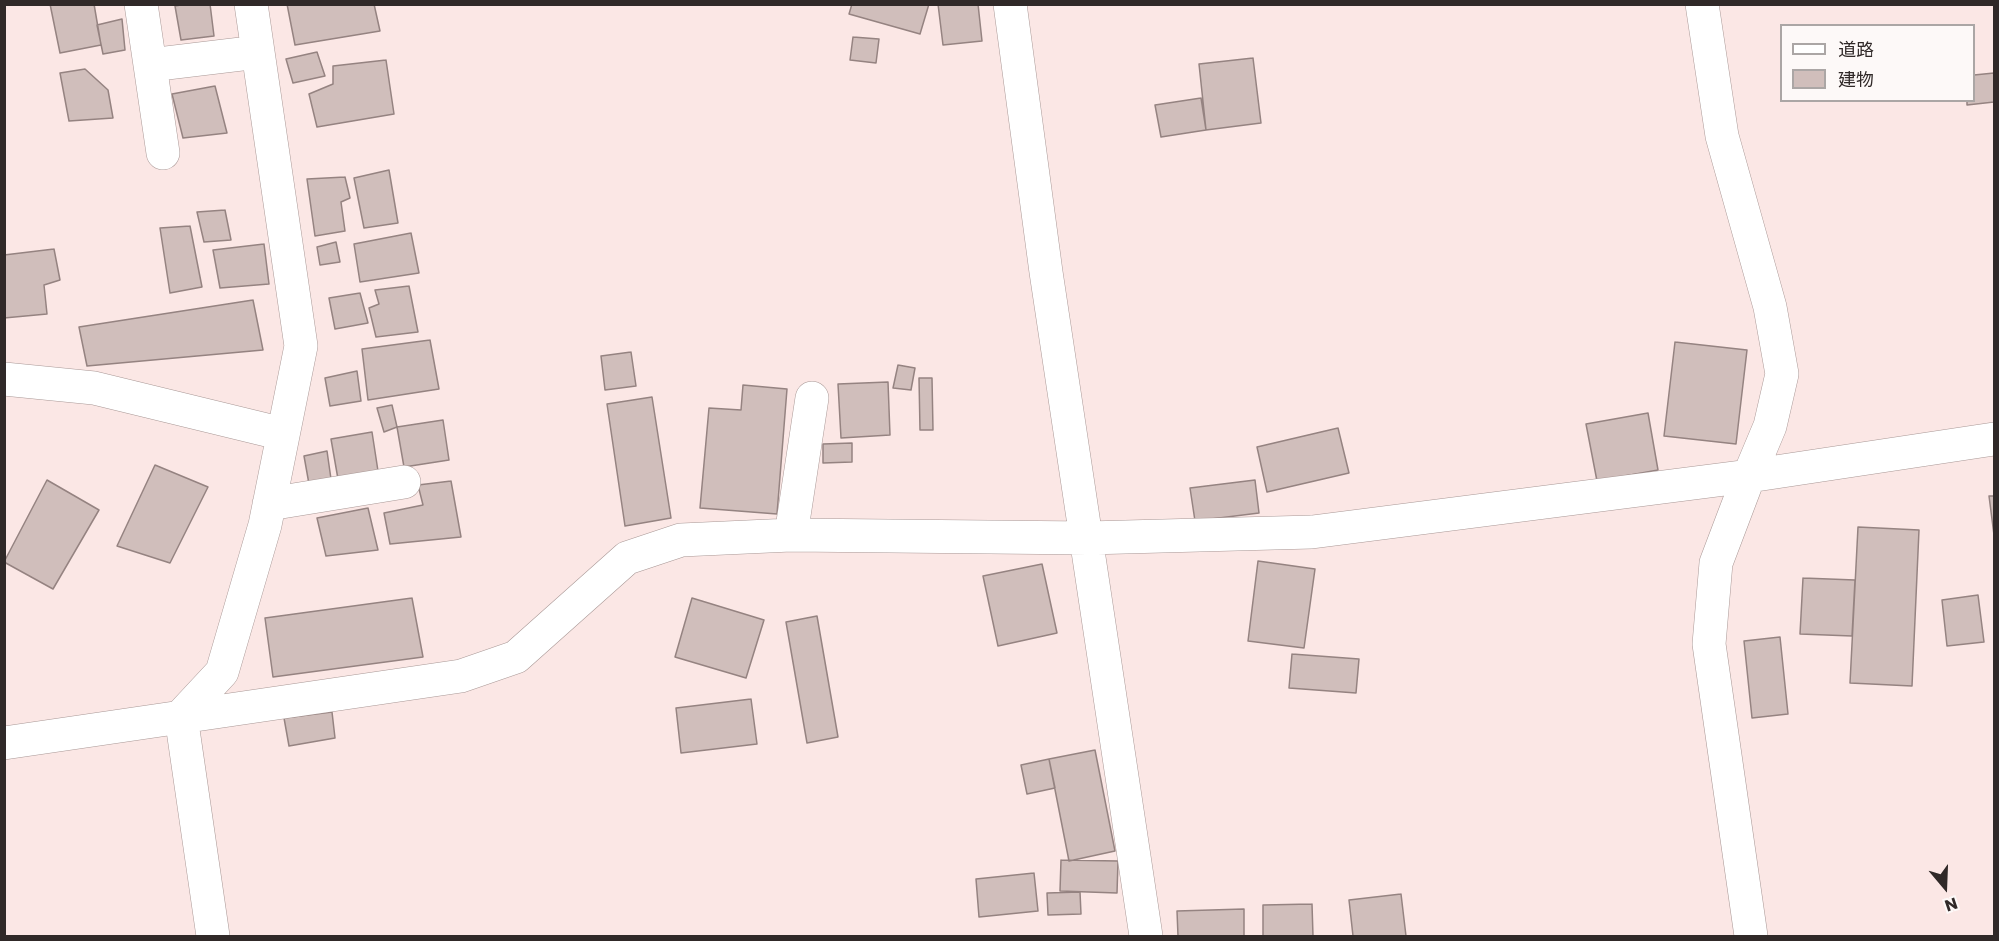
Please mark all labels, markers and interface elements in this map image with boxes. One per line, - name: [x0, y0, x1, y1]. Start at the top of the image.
- legend: [1780, 24, 1975, 102]
- text: 道路: [1838, 37, 1874, 62]
- text: 建物: [1838, 67, 1874, 92]
- north arrow: [1915, 857, 1975, 917]
- text: N: [1942, 892, 1960, 917]

